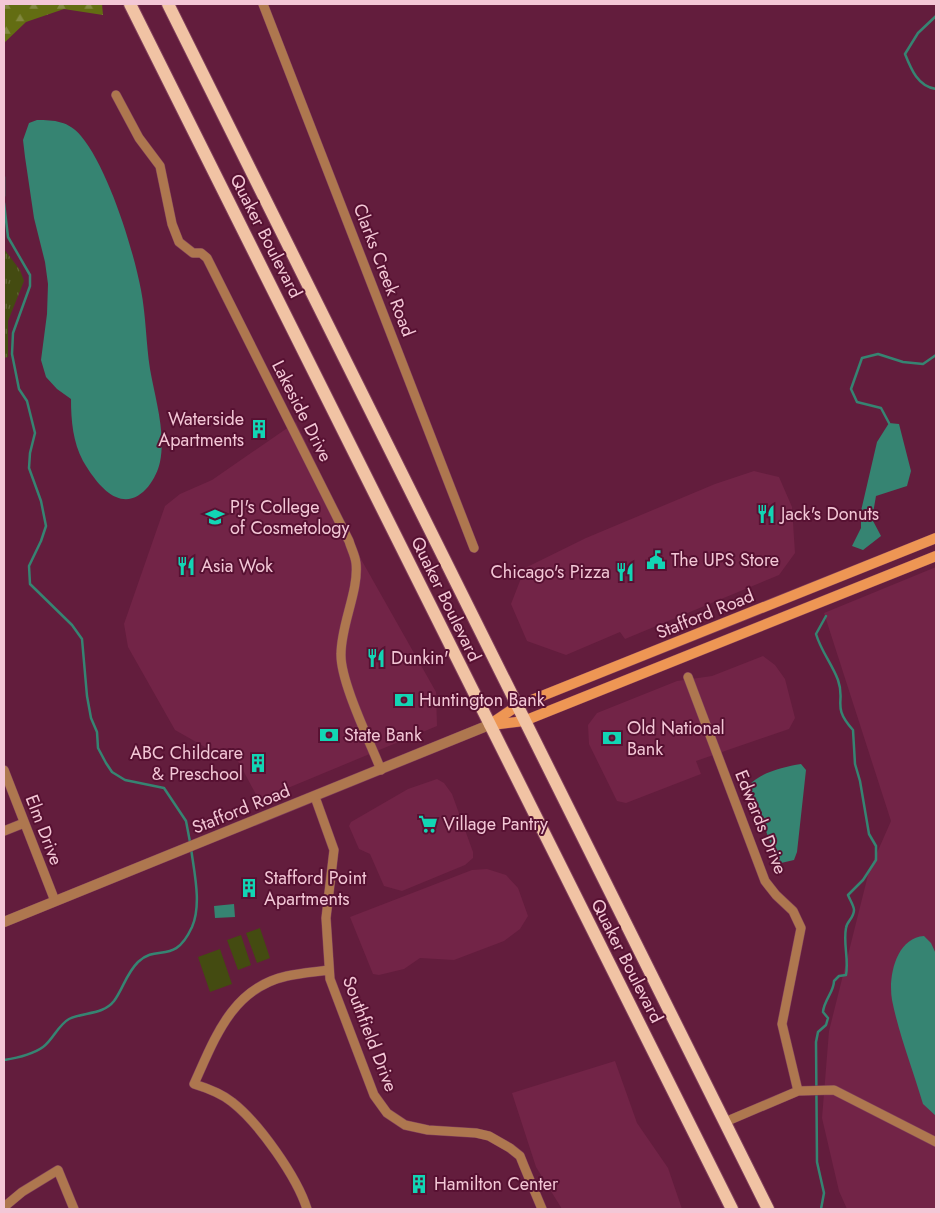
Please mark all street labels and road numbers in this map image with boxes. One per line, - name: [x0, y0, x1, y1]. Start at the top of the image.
- street label: Quaker Boulevard: [223, 169, 309, 303]
- street label: Clarks Creek Road: [347, 200, 421, 340]
- street label: Lakeside Drive: [265, 356, 339, 466]
- street label: Quaker Boulevard: [404, 532, 488, 666]
- street label: Stafford Road: [652, 583, 758, 645]
- street label: Edwards Drive: [728, 766, 794, 878]
- street label: Stafford Road: [188, 778, 294, 840]
- street label: Elm Drive: [19, 791, 69, 869]
- street label: Quaker Boulevard: [584, 894, 670, 1028]
- street label: Southfield Drive: [336, 972, 404, 1096]

